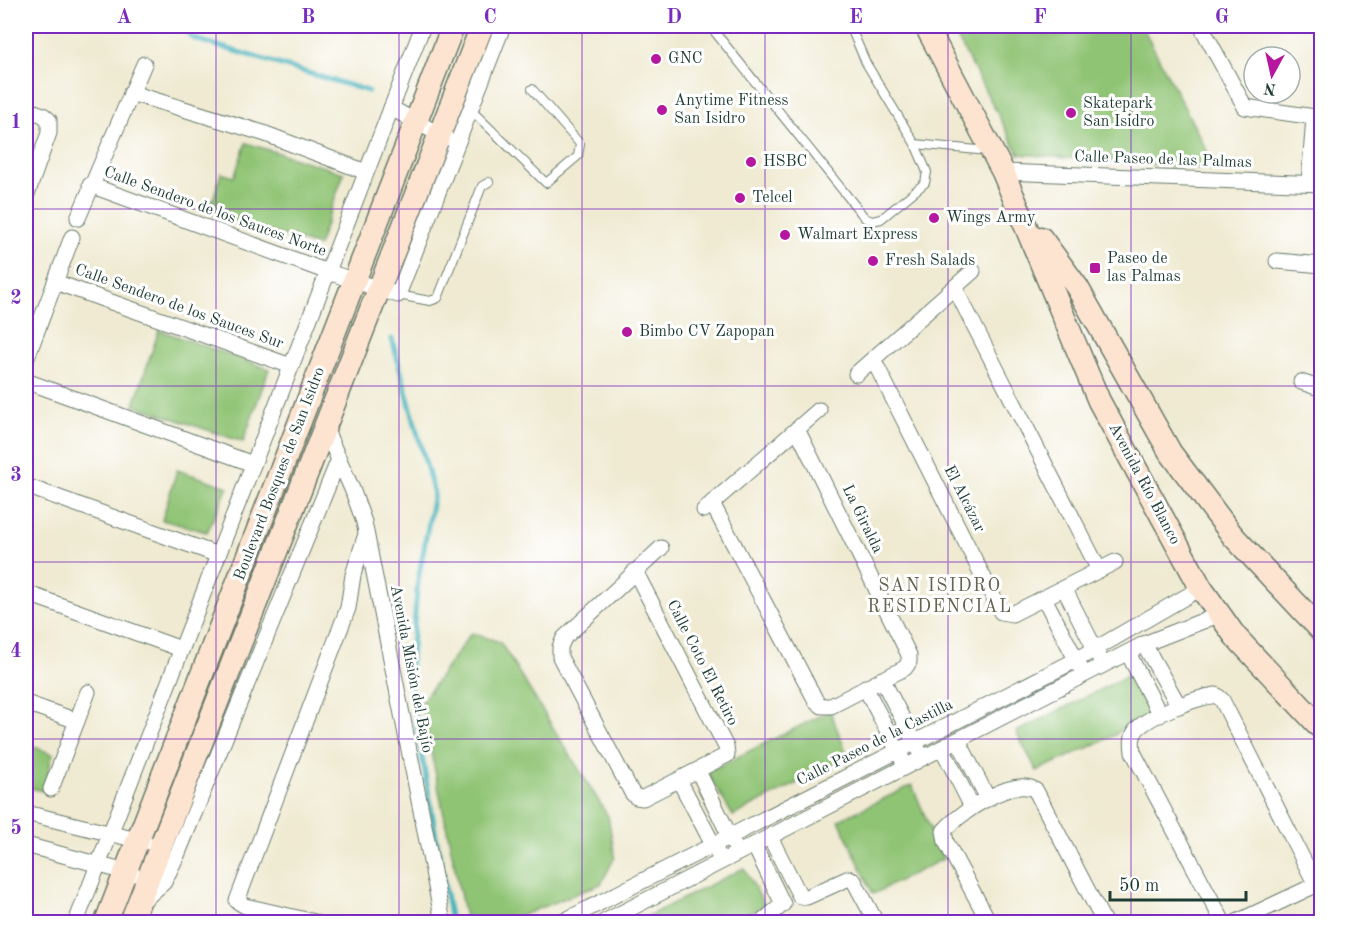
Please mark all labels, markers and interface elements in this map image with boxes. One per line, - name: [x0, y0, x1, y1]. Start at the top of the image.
- text: A: [116, 8, 132, 28]
- text: B: [301, 8, 315, 28]
- text: C: [483, 8, 497, 28]
- text: D: [666, 8, 682, 28]
- text: E: [849, 8, 863, 28]
- text: F: [1033, 8, 1047, 28]
- text: G: [1215, 8, 1229, 28]
- north arrow: [1242, 45, 1302, 105]
- place label: GNC: [668, 51, 703, 67]
- marker: GNC: [649, 52, 663, 66]
- text: N: [1262, 79, 1277, 97]
- place label: Anytime Fitness San Isidro: [674, 93, 788, 127]
- place label: Skatepark San Isidro: [1083, 96, 1154, 130]
- marker: Anytime Fitness San Isidro: [655, 103, 669, 117]
- marker: Skatepark San Isidro: [1064, 106, 1078, 120]
- text: 1: [10, 113, 22, 133]
- street label: Calle Paseo de las Palmas: [1074, 149, 1252, 171]
- place label: HSBC: [763, 154, 807, 170]
- marker: HSBC: [744, 155, 758, 169]
- street label: Calle Sendero de los Sauces Norte: [102, 164, 328, 260]
- place label: Telcel: [752, 190, 793, 206]
- marker: Telcel: [733, 191, 747, 205]
- place label: Wings Army: [946, 210, 1036, 226]
- marker: Wings Army: [927, 211, 941, 225]
- place label: Walmart Express: [797, 227, 918, 243]
- marker: Walmart Express: [778, 228, 792, 242]
- place label: Paseo de las Palmas: [1107, 251, 1181, 285]
- place label: Fresh Salads: [885, 253, 975, 269]
- marker: Fresh Salads: [866, 254, 880, 268]
- marker: Paseo de las Palmas: [1088, 261, 1102, 275]
- street label: Calle Sendero de los Sauces Sur: [73, 262, 286, 352]
- text: 2: [10, 289, 22, 309]
- place label: Bimbo CV Zapopan: [639, 324, 775, 340]
- marker: Bimbo CV Zapopan: [620, 325, 634, 339]
- street label: Boulevard Bosques de San Isidro: [232, 365, 328, 583]
- street label: Avenida Río Blanco: [1105, 421, 1183, 547]
- street label: El Alcázar: [940, 463, 988, 535]
- text: 3: [10, 466, 22, 486]
- street label: La Giralda: [839, 482, 885, 556]
- district label: SAN ISIDRO RESIDENCIAL: [867, 577, 1013, 616]
- street label: Avenida Misión del Bajío: [387, 584, 435, 754]
- street label: Calle Coto El Retiro: [663, 598, 741, 729]
- text: 4: [10, 642, 22, 662]
- street label: Calle Paseo de la Castilla: [794, 697, 956, 789]
- text: 5: [10, 818, 22, 839]
- scale bar: [1110, 864, 1246, 902]
- text: 50 m: [1119, 877, 1159, 895]

